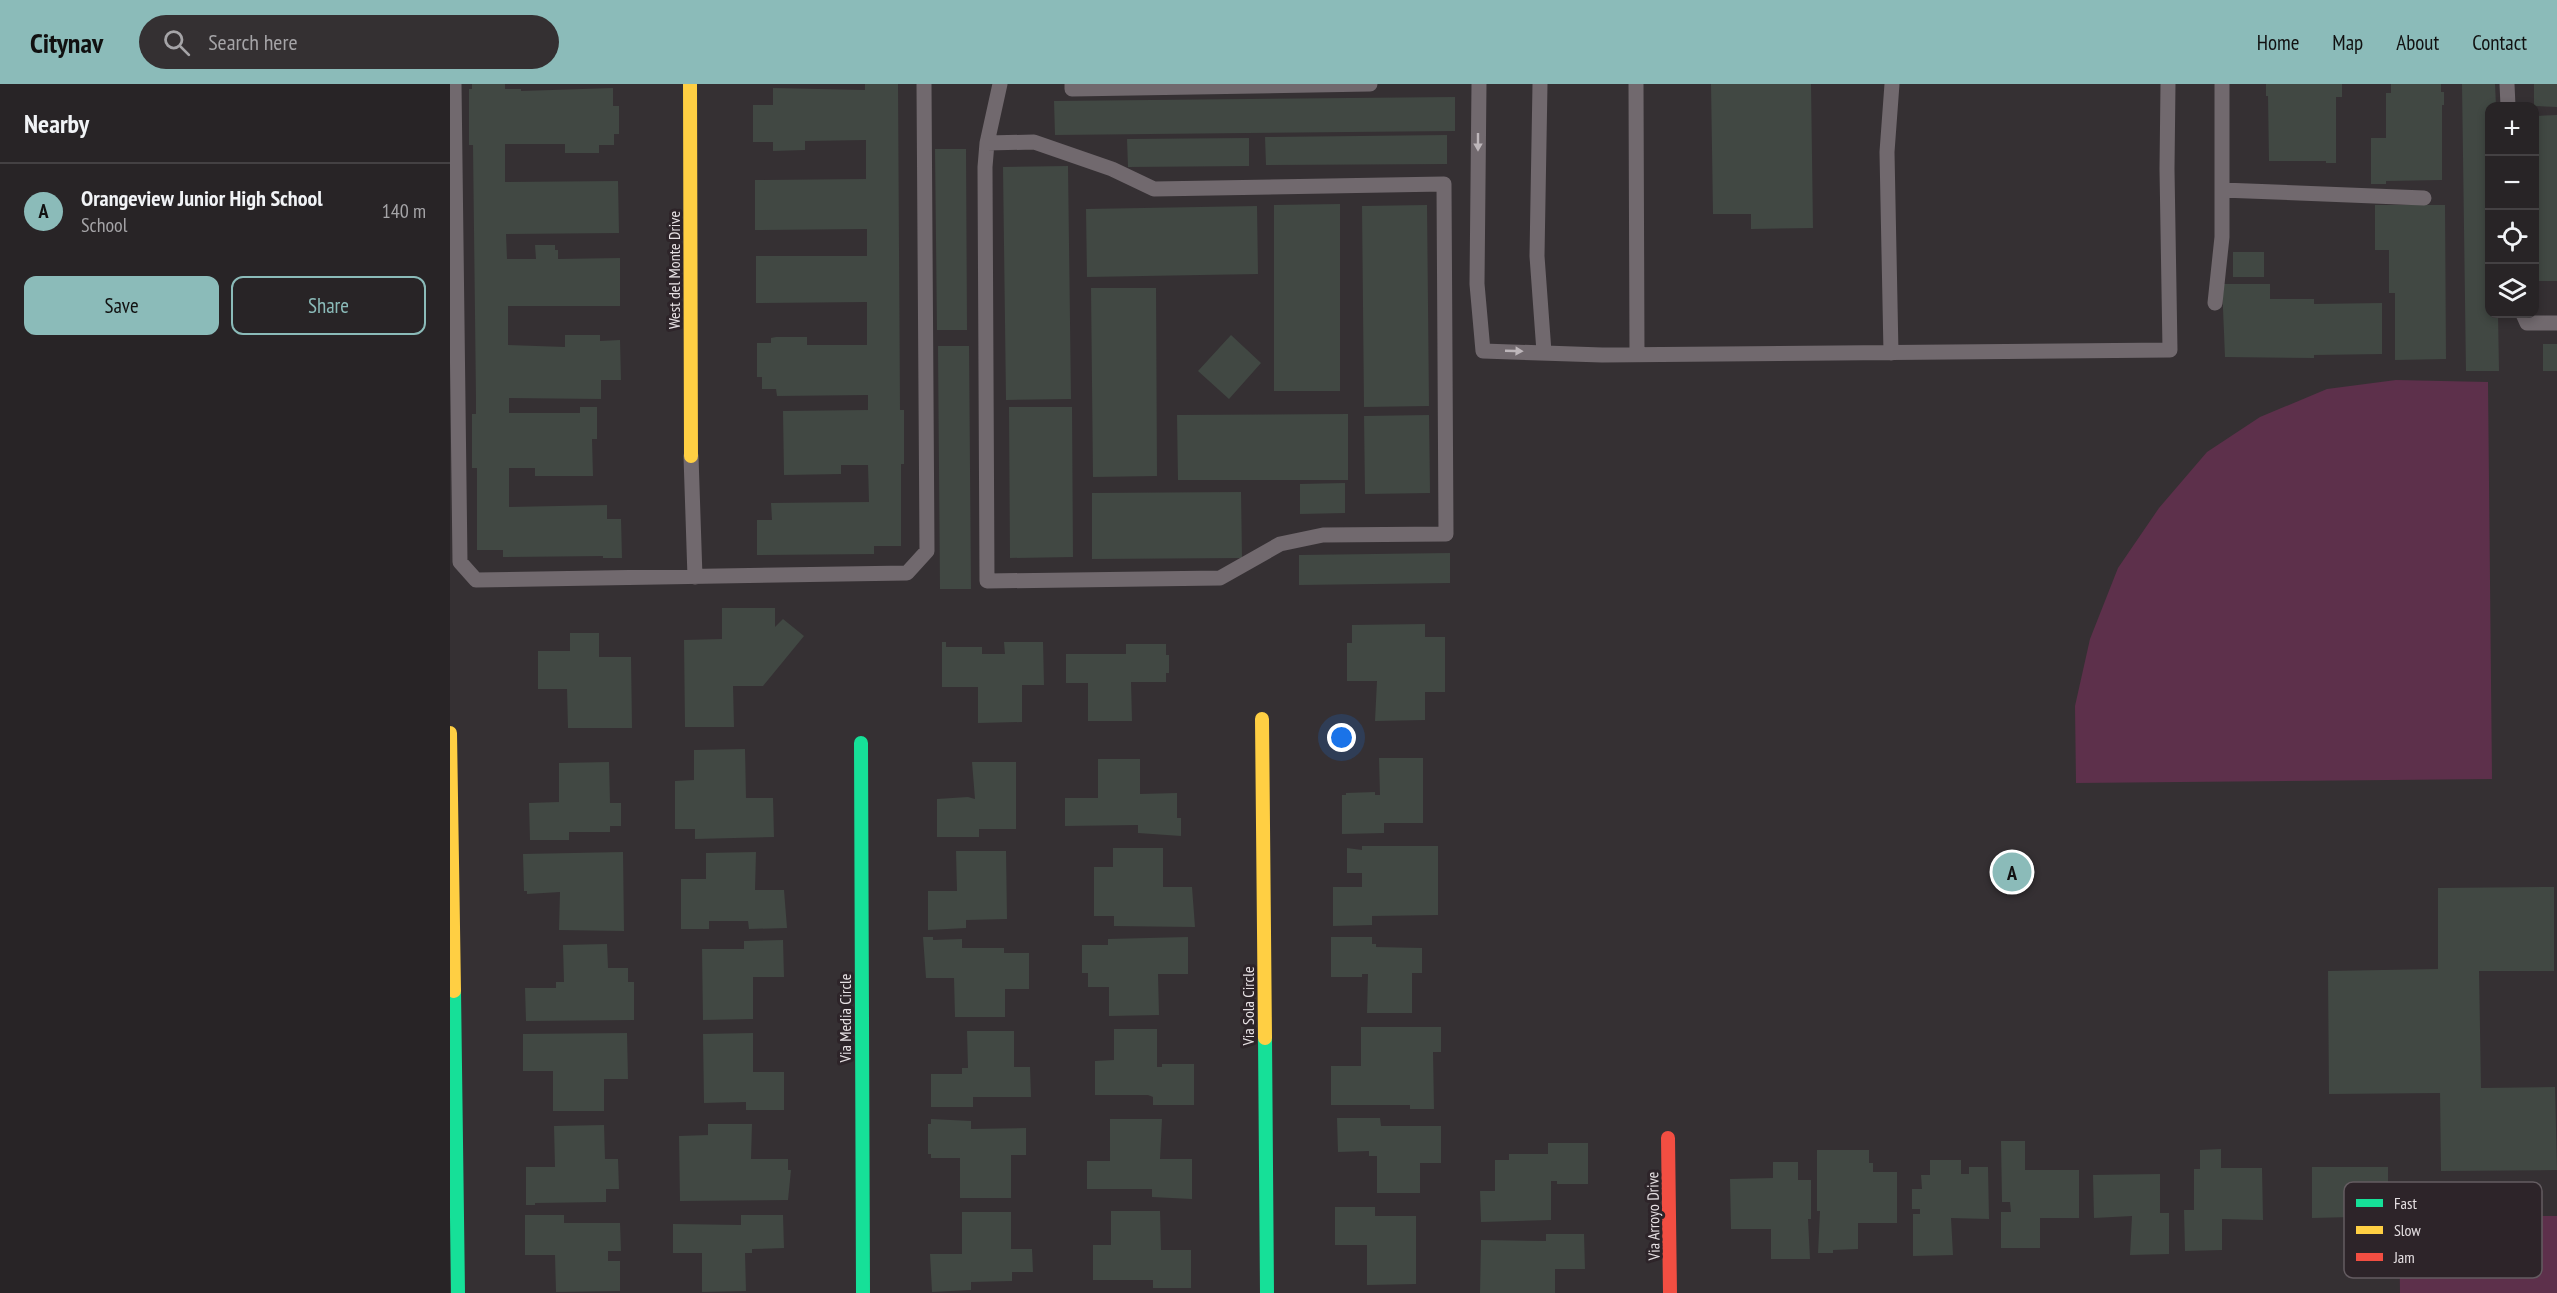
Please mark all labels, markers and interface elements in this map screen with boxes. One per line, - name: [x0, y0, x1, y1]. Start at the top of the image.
- search box: [139, 15, 559, 69]
- text: Citynav: [30, 24, 103, 61]
- icon: search: [160, 26, 193, 59]
- text: Search here: [208, 28, 298, 56]
- text: Home: [2257, 29, 2299, 56]
- text: Map: [2332, 29, 2363, 56]
- text: About: [2396, 29, 2439, 56]
- text: Contact: [2472, 29, 2527, 56]
- map controls: [2485, 102, 2539, 318]
- button: +: [2485, 102, 2539, 156]
- text: Nearby: [24, 107, 89, 140]
- one-way arrow: [1473, 133, 1483, 152]
- button: −: [2485, 156, 2539, 210]
- text: Orangeview Junior High School: [81, 184, 323, 212]
- text: A: [38, 198, 49, 224]
- text: 140 m: [382, 198, 426, 224]
- button: locate: [2485, 210, 2539, 264]
- street label: West del Monte Drive: [664, 211, 684, 329]
- text: School: [81, 212, 127, 238]
- button: layers: [2485, 264, 2539, 318]
- button: Save: [24, 276, 219, 335]
- button: Share: [231, 276, 426, 335]
- one-way arrow: [1504, 347, 1523, 356]
- your location: [1327, 723, 1356, 752]
- pin: A: [1992, 850, 2032, 894]
- street label: Via Sola Circle: [1238, 966, 1258, 1047]
- street label: Via Media Circle: [835, 974, 855, 1063]
- street label: Via Arroyo Drive: [1642, 1171, 1664, 1262]
- legend: [2344, 1182, 2542, 1278]
- text: Fast: [2394, 1193, 2417, 1213]
- text: Slow: [2394, 1220, 2421, 1240]
- text: Jam: [2393, 1247, 2415, 1267]

